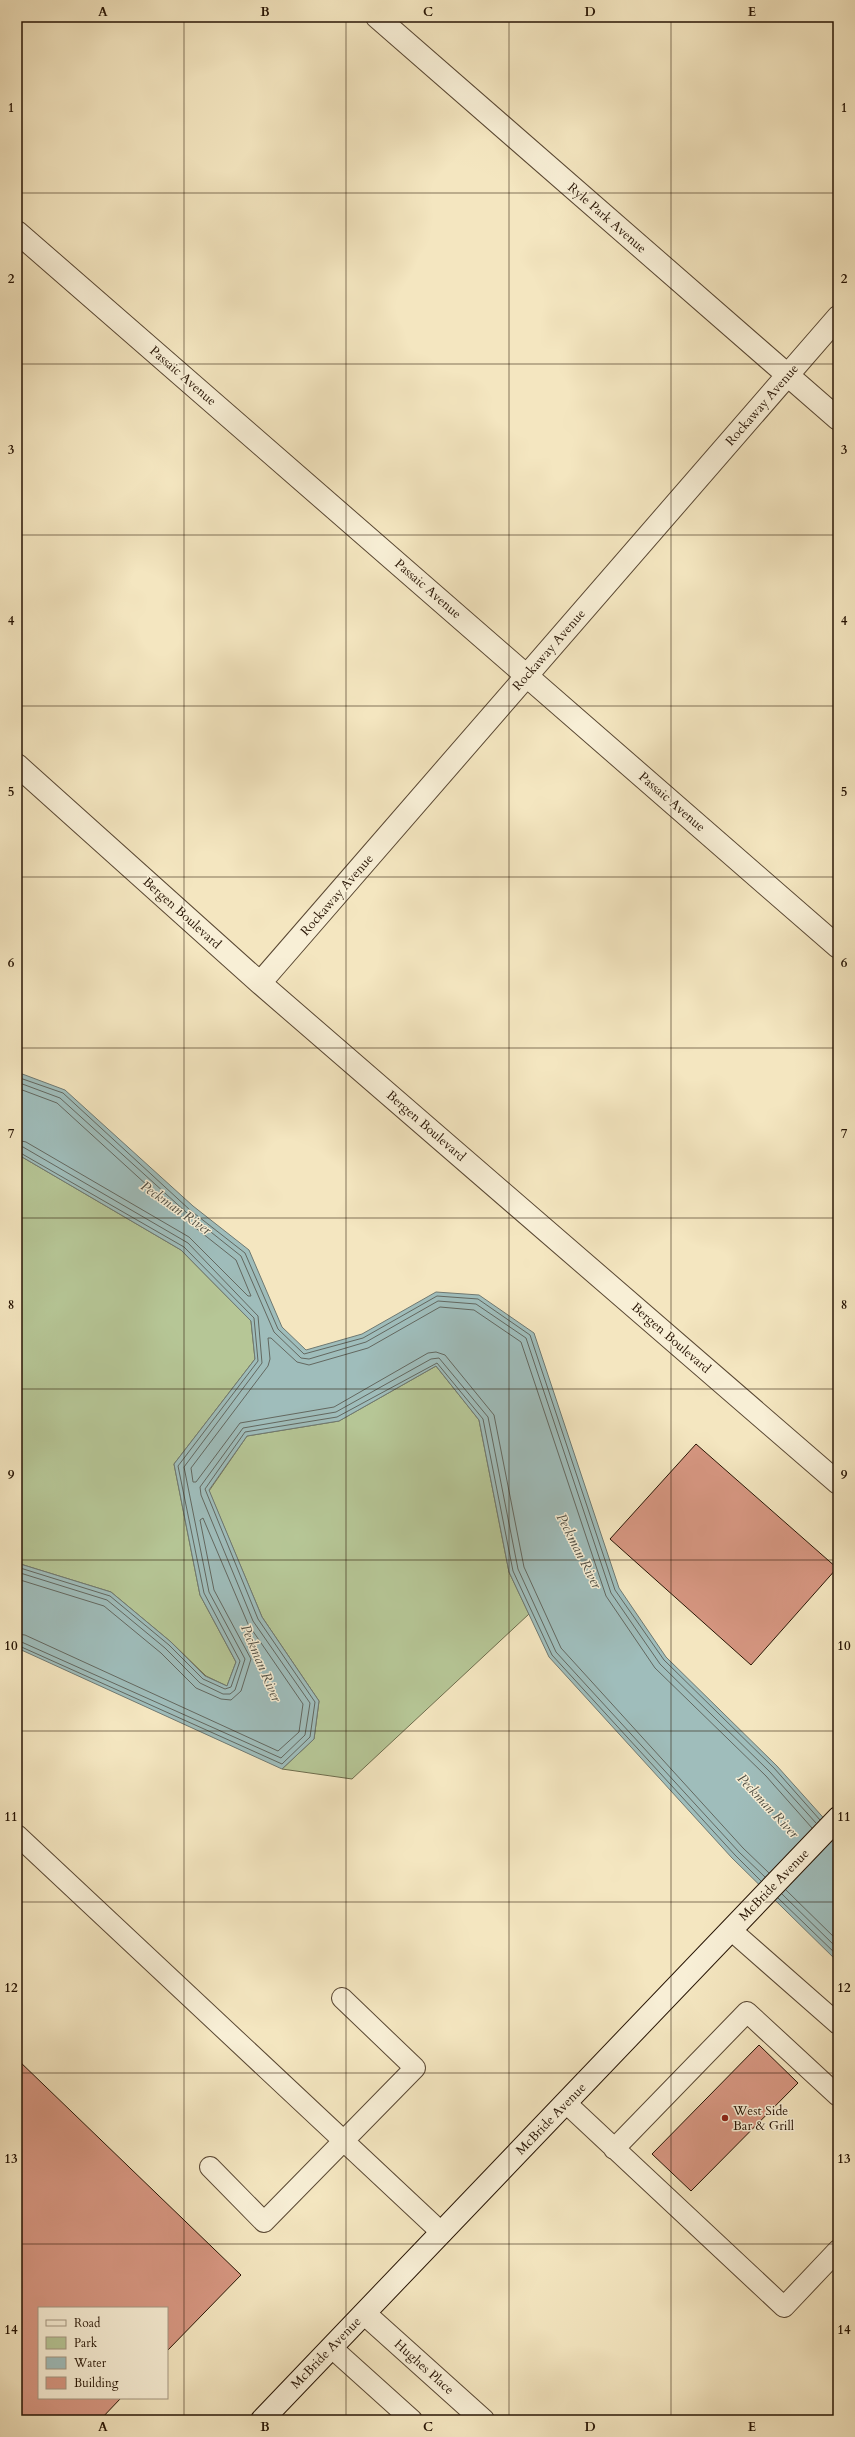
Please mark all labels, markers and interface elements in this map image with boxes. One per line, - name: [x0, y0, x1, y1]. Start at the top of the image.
- text: A: [98, 3, 108, 21]
- text: B: [260, 3, 270, 21]
- text: C: [423, 3, 433, 21]
- text: D: [584, 3, 596, 21]
- text: E: [748, 3, 756, 21]
- text: 1: [8, 99, 14, 117]
- text: 1: [841, 99, 847, 117]
- street label: Ryle Park Avenue: [564, 179, 650, 257]
- text: 2: [8, 270, 15, 288]
- text: 2: [841, 270, 848, 288]
- street label: Passaic Avenue: [146, 342, 220, 410]
- street label: Rockaway Avenue: [721, 360, 803, 450]
- text: 3: [8, 441, 15, 459]
- text: 3: [841, 441, 848, 459]
- street label: Passaic Avenue: [391, 555, 465, 623]
- street label: Rockaway Avenue: [508, 605, 590, 695]
- text: 4: [8, 612, 15, 630]
- text: 4: [841, 612, 848, 630]
- street label: Passaic Avenue: [635, 768, 709, 836]
- text: 5: [8, 783, 14, 801]
- text: 5: [841, 783, 847, 801]
- street label: Rockaway Avenue: [296, 850, 378, 940]
- street label: Bergen Boulevard: [139, 873, 225, 953]
- text: 6: [8, 954, 15, 972]
- text: 6: [841, 954, 848, 972]
- street label: Bergen Boulevard: [383, 1087, 470, 1166]
- text: 7: [8, 1125, 15, 1143]
- text: 7: [841, 1125, 848, 1143]
- water label: Peckman River: [137, 1177, 215, 1240]
- text: 8: [8, 1296, 14, 1314]
- text: 8: [841, 1296, 847, 1314]
- street label: Bergen Boulevard: [628, 1299, 715, 1378]
- text: 9: [8, 1466, 15, 1484]
- text: 9: [841, 1466, 848, 1484]
- water label: Peckman River: [552, 1510, 606, 1592]
- water label: Peckman River: [236, 1621, 286, 1705]
- text: 10: [4, 1637, 18, 1655]
- text: 10: [837, 1637, 851, 1655]
- water label: Peckman River: [733, 1769, 803, 1843]
- text: 11: [4, 1808, 18, 1826]
- text: 11: [837, 1808, 851, 1826]
- street label: McBride Avenue: [735, 1845, 813, 1925]
- text: 12: [4, 1979, 18, 1997]
- text: 12: [837, 1979, 851, 1997]
- street label: McBride Avenue: [512, 2079, 590, 2159]
- place label: West Side Bar & Grill: [732, 2102, 795, 2135]
- marker: West Side Bar & Grill: [720, 2113, 730, 2123]
- text: 13: [4, 2150, 18, 2168]
- text: 13: [837, 2150, 851, 2168]
- legend: [38, 2307, 168, 2399]
- street label: McBride Avenue: [287, 2313, 365, 2393]
- text: Road: [74, 2315, 101, 2331]
- text: 14: [4, 2321, 18, 2339]
- text: 14: [837, 2321, 851, 2339]
- text: Park: [74, 2335, 98, 2351]
- street label: Hughes Place: [390, 2335, 458, 2399]
- text: Water: [73, 2355, 107, 2371]
- text: Building: [74, 2375, 119, 2391]
- text: A: [98, 2418, 108, 2436]
- text: B: [260, 2418, 270, 2436]
- text: C: [423, 2418, 433, 2436]
- text: D: [584, 2418, 596, 2436]
- text: E: [748, 2418, 756, 2436]

